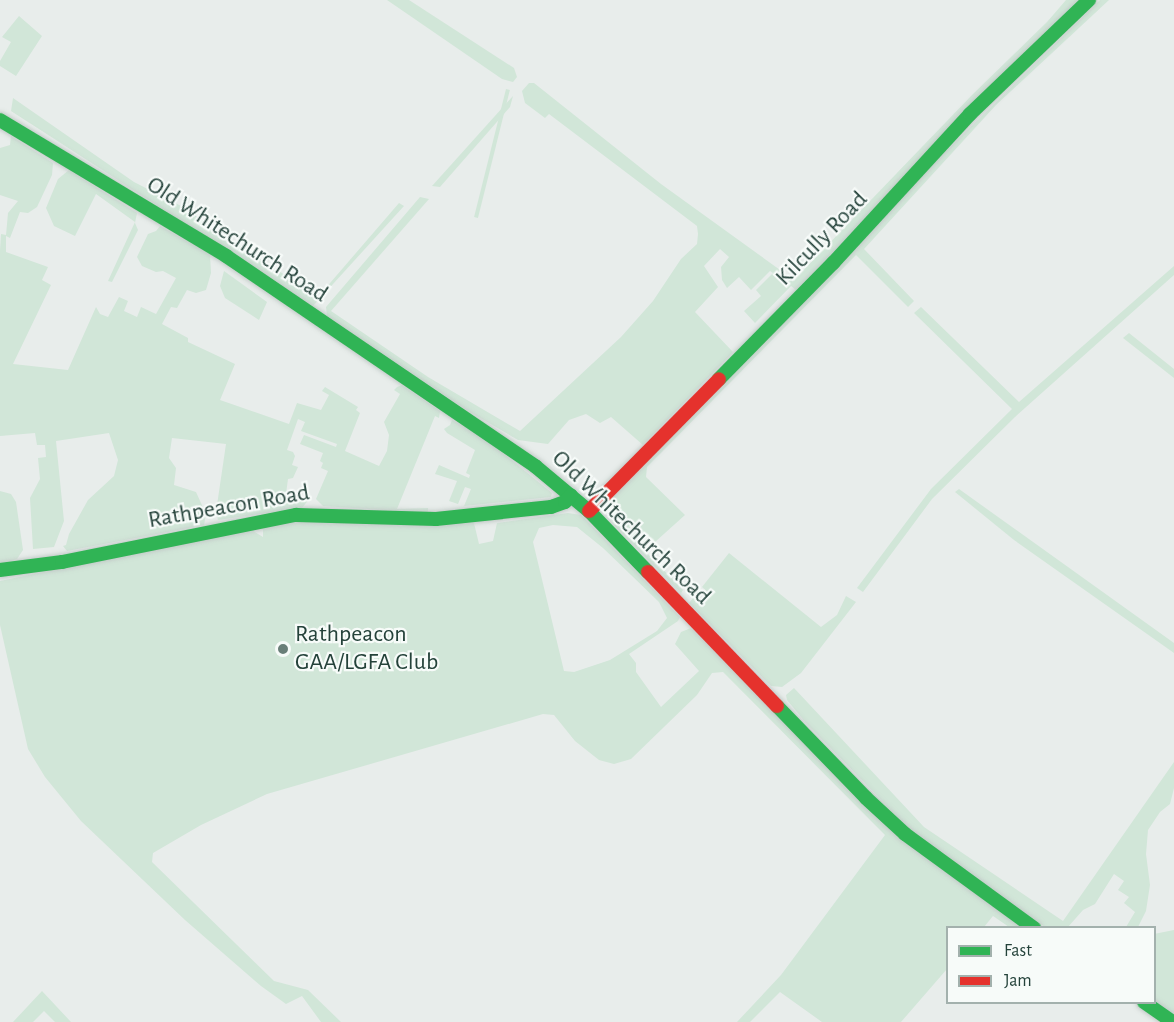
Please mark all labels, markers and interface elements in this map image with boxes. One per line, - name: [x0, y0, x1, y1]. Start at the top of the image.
- street label: Old Whitechurch Road: [141, 171, 333, 309]
- street label: Kilcully Road: [770, 186, 874, 292]
- street label: Old Whitechurch Road: [545, 445, 717, 611]
- street label: Rathpeacon Road: [146, 479, 312, 535]
- place label: Rathpeacon GAA/LGFA Club: [295, 621, 438, 677]
- marker: Rathpeacon GAA/LGFA Club: [276, 642, 290, 656]
- legend: [946, 926, 1156, 1004]
- text: Fast: [1004, 942, 1032, 960]
- text: Jam: [1004, 972, 1032, 990]

